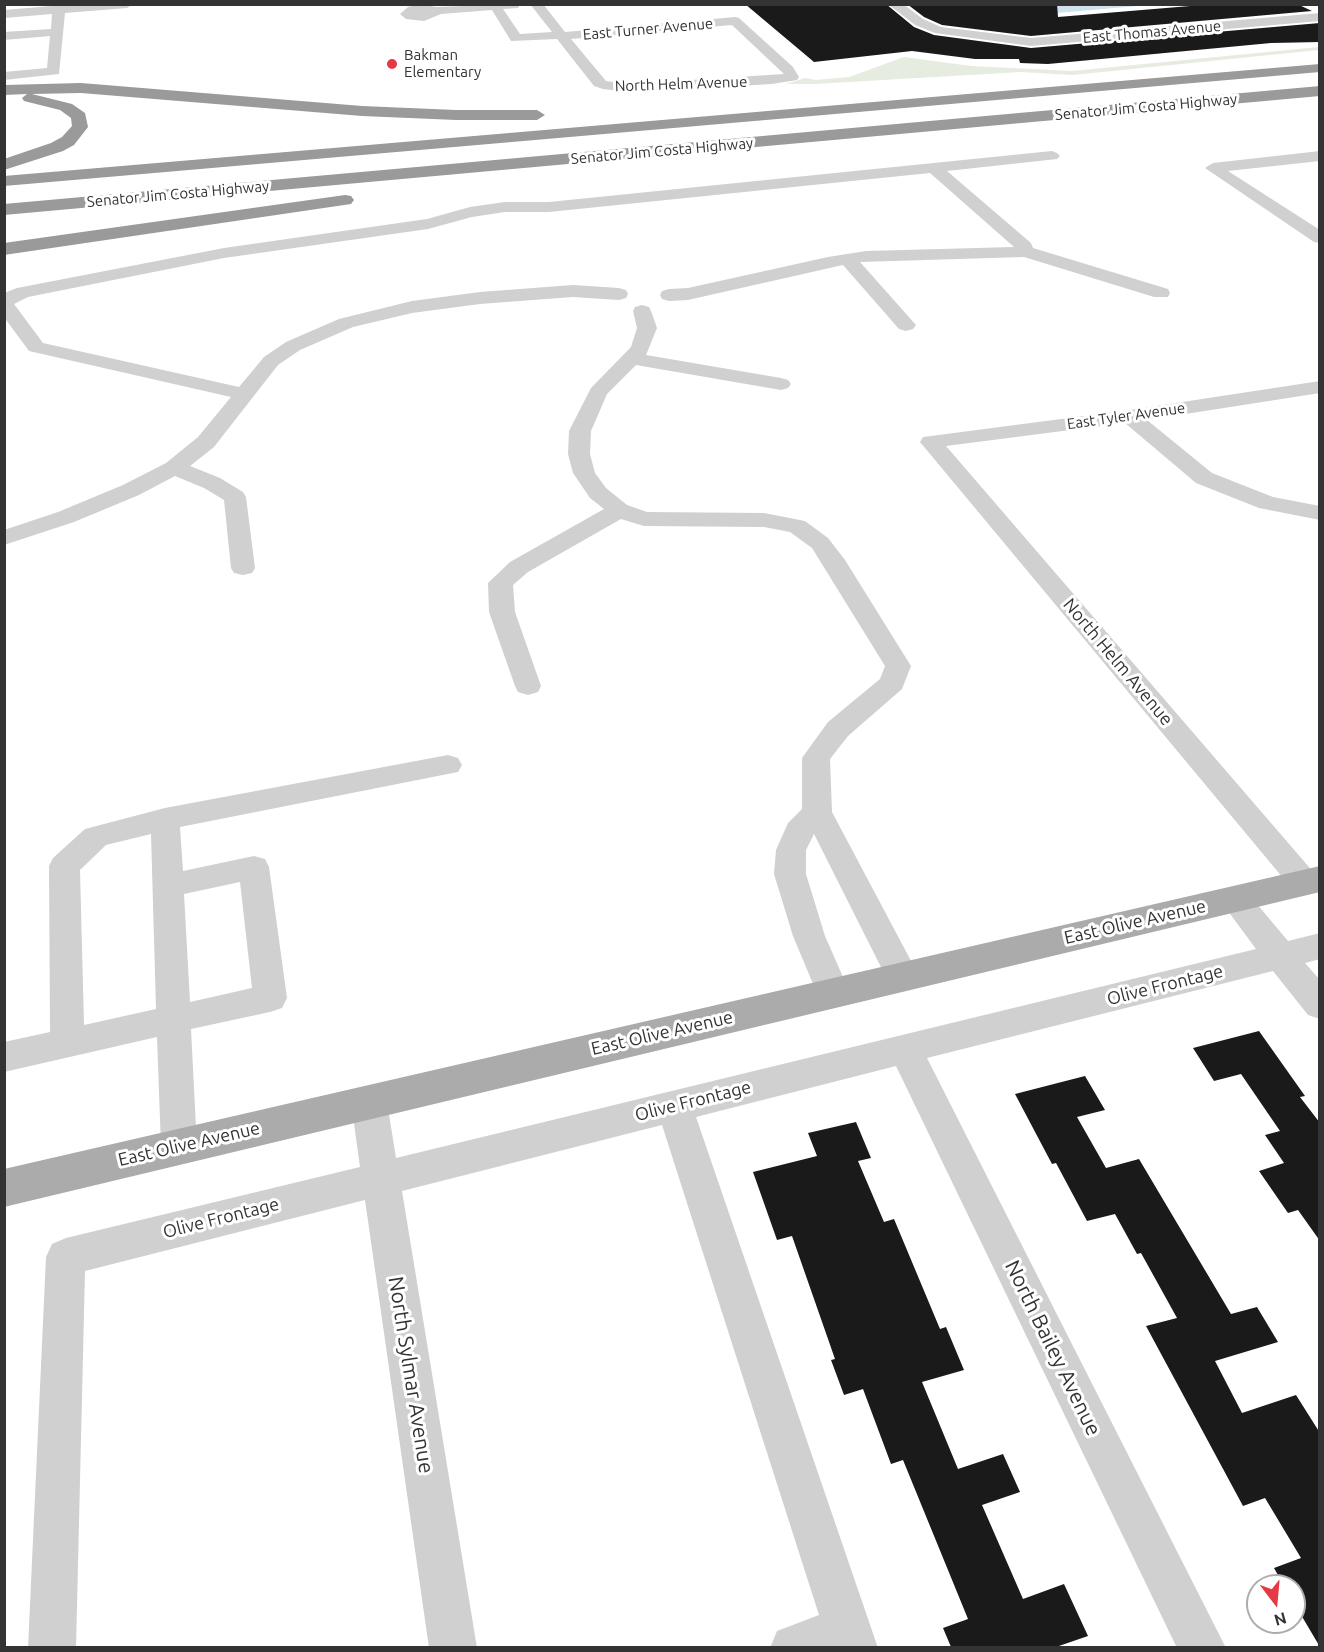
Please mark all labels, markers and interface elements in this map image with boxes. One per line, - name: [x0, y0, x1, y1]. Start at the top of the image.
- street label: East Turner Avenue: [582, 14, 714, 44]
- street label: East Thomas Avenue: [1082, 17, 1222, 47]
- place label: Bakman Elementary: [404, 46, 481, 81]
- marker: Bakman Elementary: [385, 57, 399, 71]
- street label: North Helm Avenue: [614, 73, 748, 95]
- street label: Senator Jim Costa Highway: [1054, 90, 1238, 124]
- street label: Senator Jim Costa Highway: [570, 134, 754, 168]
- street label: Senator Jim Costa Highway: [86, 177, 270, 211]
- street label: East Tyler Avenue: [1066, 399, 1186, 433]
- street label: North Helm Avenue: [1059, 594, 1177, 730]
- street label: East Olive Avenue: [1062, 895, 1208, 949]
- street label: Olive Frontage: [1105, 960, 1225, 1010]
- street label: East Olive Avenue: [589, 1006, 735, 1060]
- street label: Olive Frontage: [633, 1076, 753, 1126]
- street label: East Olive Avenue: [116, 1117, 262, 1171]
- street label: Olive Frontage: [161, 1193, 281, 1243]
- street label: North Bailey Avenue: [1000, 1256, 1106, 1440]
- street label: North Sylmar Avenue: [383, 1275, 439, 1475]
- north arrow: [1246, 1574, 1306, 1634]
- text: N: [1272, 1609, 1289, 1630]

